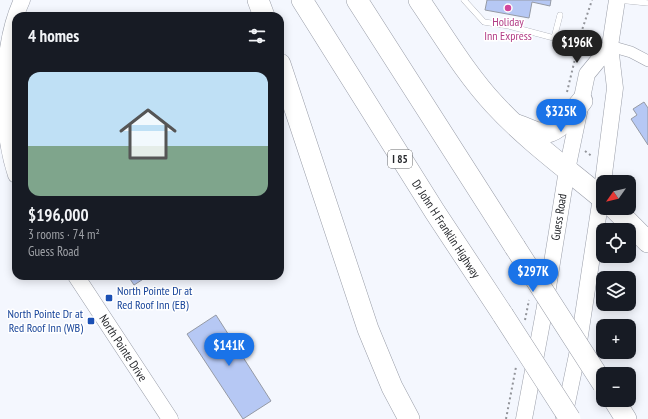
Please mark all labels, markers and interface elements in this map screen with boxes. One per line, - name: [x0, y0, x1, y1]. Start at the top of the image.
- marker: Holiday Inn Express: [503, 3, 513, 13]
- place label: Holiday Inn Express: [484, 14, 532, 43]
- text: 4 homes: [28, 25, 79, 47]
- icon: filters: [246, 25, 268, 47]
- pin: $196K: [549, 30, 605, 64]
- text: $196K: [561, 34, 593, 51]
- icon: home: [112, 98, 184, 170]
- pin: $325K: [533, 99, 589, 133]
- text: $325K: [545, 103, 577, 120]
- road number: I 85: [388, 150, 412, 168]
- north arrow: [596, 175, 636, 215]
- map controls: [596, 175, 636, 407]
- street label: Dr John H Franklin Highway: [409, 177, 484, 281]
- street label: Guess Road: [547, 192, 570, 241]
- text: $196,000: [28, 204, 89, 226]
- button: locate: [596, 223, 636, 263]
- text: 3 rooms · 74 m²: [28, 226, 100, 243]
- text: Guess Road: [28, 243, 79, 260]
- pin: $297K: [505, 259, 561, 293]
- text: $297K: [517, 263, 549, 280]
- button: layers: [596, 271, 636, 311]
- place label: North Pointe Dr at Red Roof Inn (EB): [117, 283, 193, 312]
- marker: North Pointe Dr at Red Roof Inn (EB): [104, 293, 114, 303]
- place label: North Pointe Dr at Red Roof Inn (WB): [8, 306, 84, 335]
- street label: North Pointe Drive: [96, 311, 151, 384]
- marker: North Pointe Dr at Red Roof Inn (WB): [86, 316, 96, 326]
- button: +: [596, 319, 636, 359]
- pin: $141K: [201, 333, 257, 367]
- text: $141K: [213, 337, 245, 354]
- button: −: [596, 367, 636, 407]

